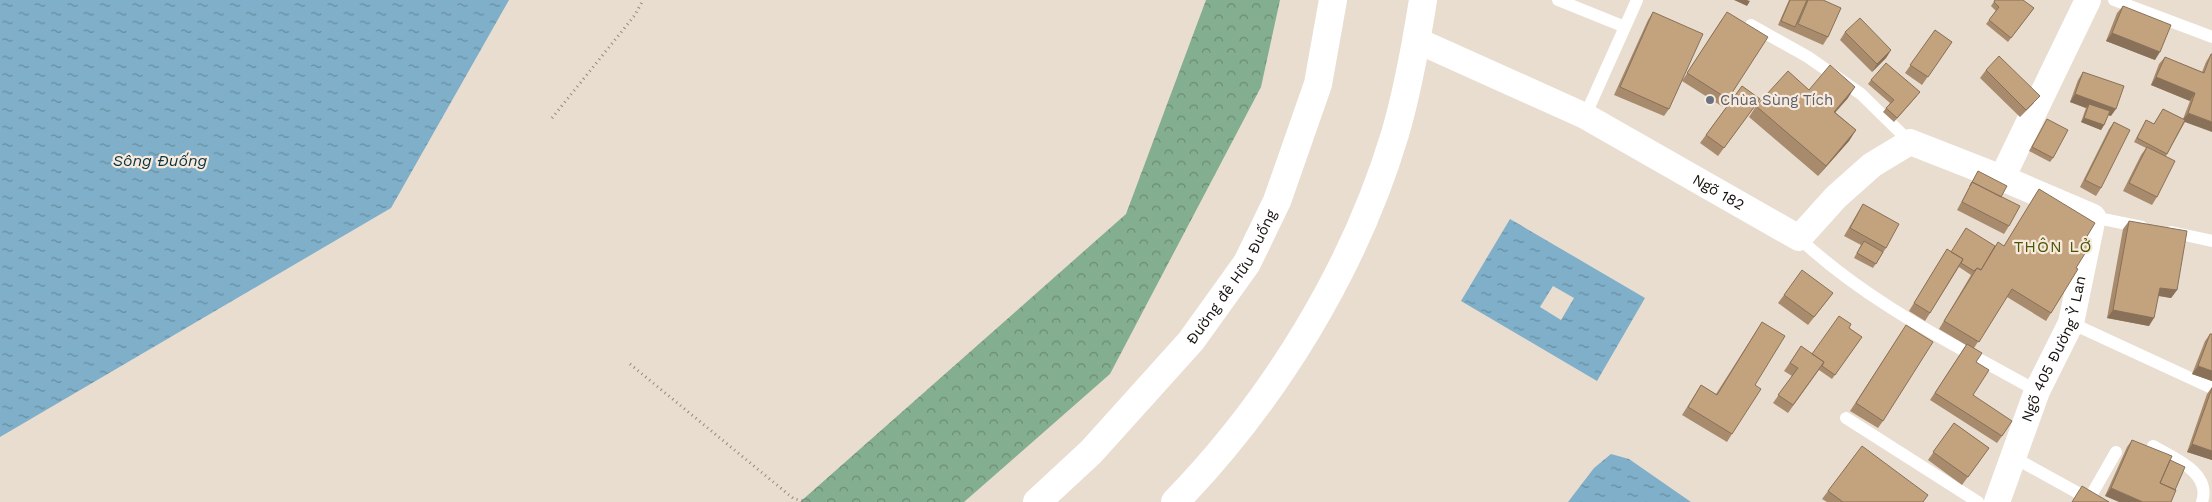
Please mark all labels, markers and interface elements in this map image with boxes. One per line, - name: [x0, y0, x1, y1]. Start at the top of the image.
- place label: Chùa Sùng Tích: [1720, 91, 1833, 109]
- marker: Chùa Sùng Tích: [1704, 94, 1716, 106]
- water label: Sông Đuống: [113, 151, 208, 170]
- street label: Ngõ 182: [1690, 170, 1748, 214]
- street label: Đường đê Hữu Đuống: [1182, 207, 1280, 348]
- district label: THÔN LỞ: [2014, 237, 2092, 256]
- street label: Ngõ 405 Đường Ỷ Lan: [2018, 274, 2090, 424]

